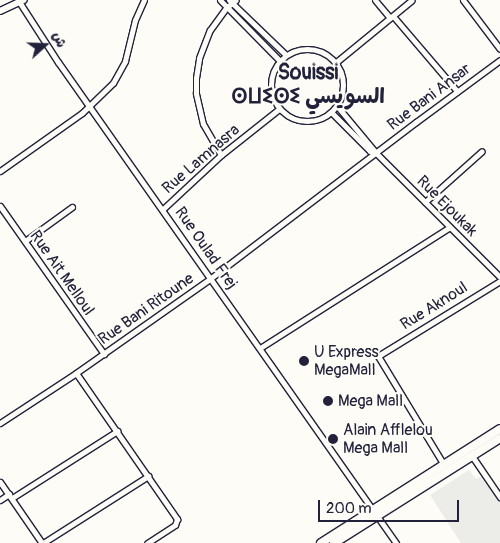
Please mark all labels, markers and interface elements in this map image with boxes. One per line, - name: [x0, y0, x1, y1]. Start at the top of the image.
- north arrow: [20, 20, 70, 70]
- text: ش: [49, 30, 70, 50]
- street label: Rue Bani Ansar: [383, 59, 475, 135]
- district label: Souissi ⵙⵡⵉⵙⵉ السويسي: [231, 60, 385, 110]
- street label: Rue Lamnasra: [158, 120, 244, 198]
- street label: Rue Ejoukak: [413, 172, 481, 240]
- street label: Rue Oulad Frej: [171, 203, 241, 293]
- street label: Rue Ait Melloul: [26, 227, 98, 319]
- street label: Rue Bani Ritoune: [95, 269, 197, 349]
- street label: Rue Aknoul: [397, 278, 471, 334]
- place label: U Express MegaMall: [314, 342, 379, 380]
- marker: U Express MegaMall: [298, 355, 310, 367]
- place label: Mega Mall: [338, 391, 403, 411]
- marker: Mega Mall: [322, 395, 334, 407]
- place label: Alain Afflelou Mega Mall: [343, 420, 433, 458]
- marker: Alain Afflelou Mega Mall: [327, 433, 339, 445]
- scale bar: [320, 490, 461, 522]
- text: 200 m: [326, 499, 371, 518]

